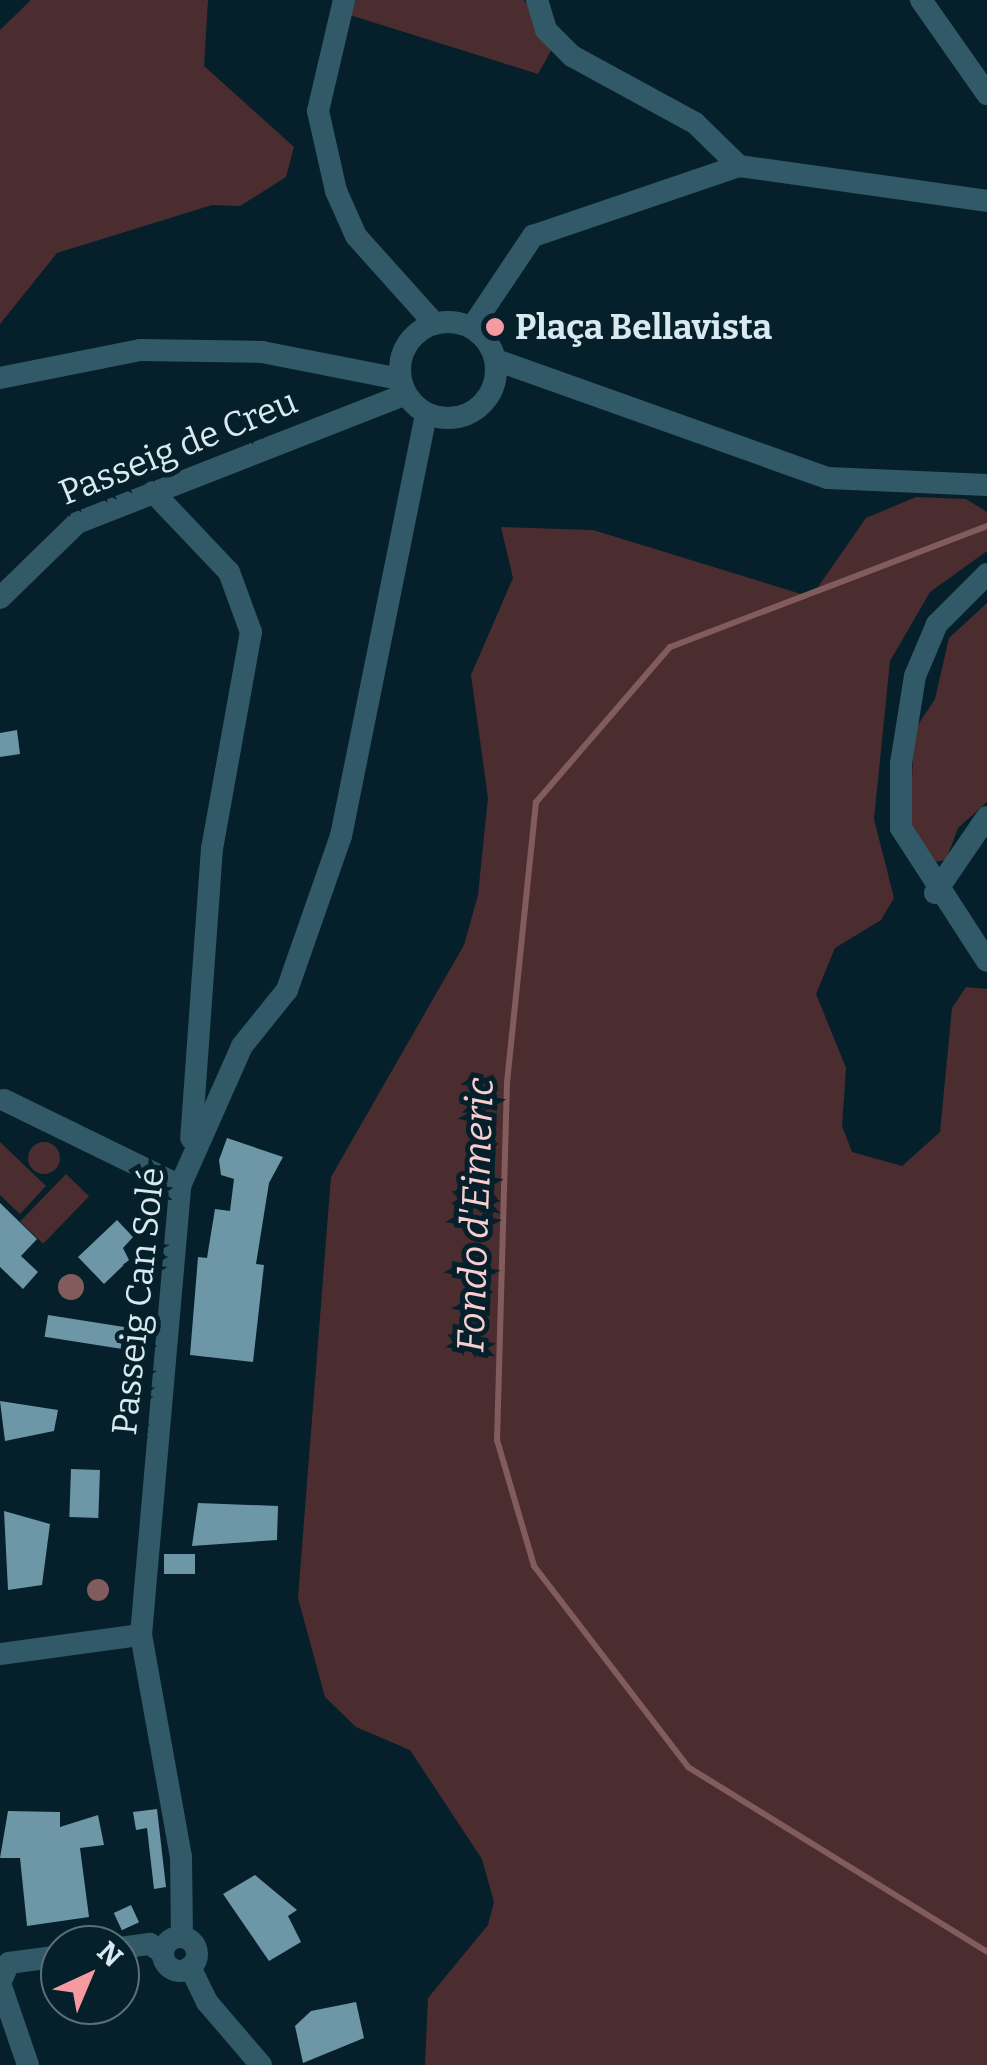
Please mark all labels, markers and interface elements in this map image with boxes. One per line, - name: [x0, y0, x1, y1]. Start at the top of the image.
- place label: Plaça Bellavista: [515, 306, 772, 348]
- marker: Plaça Bellavista: [484, 316, 506, 338]
- street label: Passeig de Creu: [53, 380, 303, 514]
- water label: Fondo d'Eimeric: [448, 1077, 504, 1353]
- street label: Passeig Can Solé: [103, 1165, 173, 1437]
- north arrow: [40, 1925, 140, 2025]
- text: N: [91, 1935, 129, 1974]

